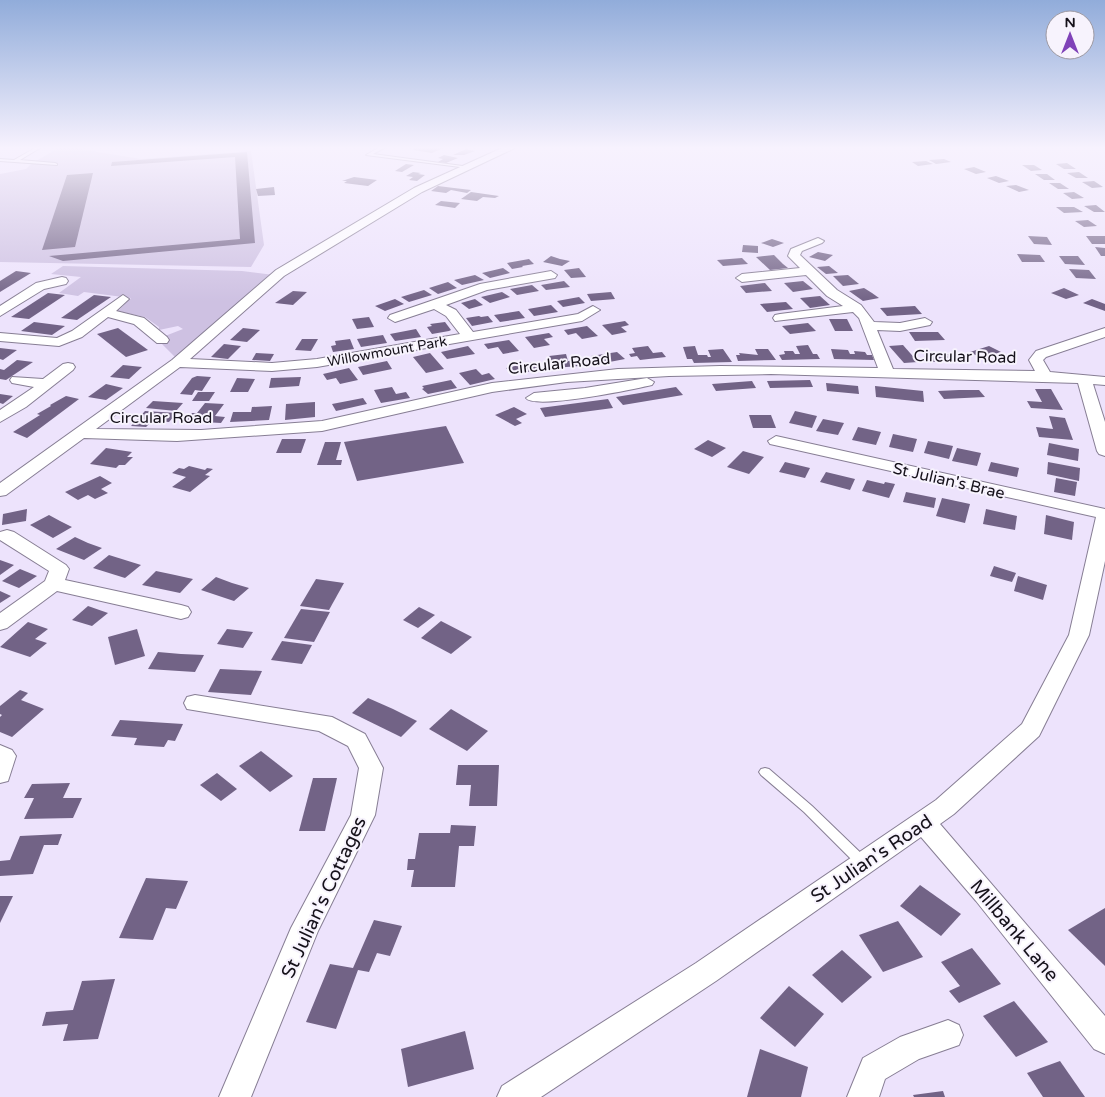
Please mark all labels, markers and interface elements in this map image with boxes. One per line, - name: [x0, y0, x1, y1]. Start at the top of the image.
- north arrow: [1045, 10, 1095, 60]
- text: N: [1064, 14, 1076, 31]
- street label: Willowmount Park: [326, 333, 449, 370]
- street label: Circular Road: [913, 346, 1017, 368]
- street label: Circular Road: [507, 349, 611, 379]
- street label: Circular Road: [110, 408, 212, 428]
- street label: St Julian's Brae: [891, 458, 1007, 504]
- street label: St Julian's Road: [807, 810, 936, 908]
- street label: St Julian's Cottages: [277, 813, 371, 982]
- street label: Millbank Lane: [965, 875, 1063, 986]

